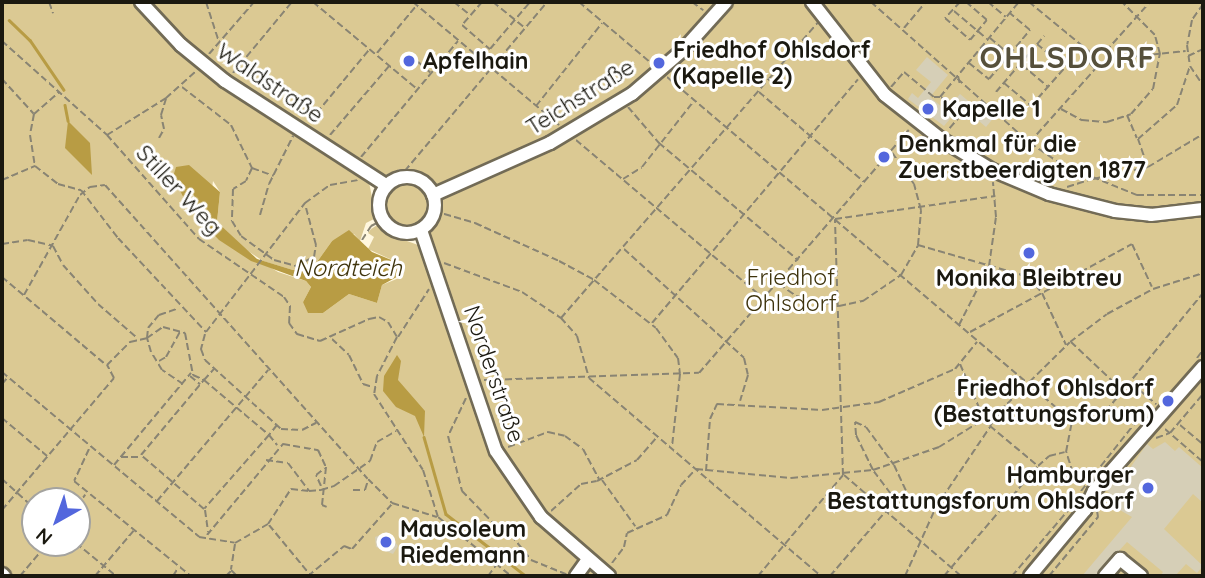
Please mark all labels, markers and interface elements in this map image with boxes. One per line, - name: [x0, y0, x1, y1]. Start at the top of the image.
- place label: Friedhof Ohlsdorf (Kapelle 2): [673, 36, 871, 90]
- street label: Waldstraße: [211, 37, 329, 129]
- district label: OHLSDORF: [981, 39, 1155, 75]
- place label: Apfelhain: [423, 47, 528, 75]
- marker: Apfelhain: [401, 53, 417, 69]
- street label: Teichstraße: [521, 53, 639, 141]
- marker: Friedhof Ohlsdorf (Kapelle 2): [651, 55, 667, 71]
- place label: Kapelle 1: [942, 95, 1041, 123]
- marker: Kapelle 1: [920, 101, 936, 117]
- place label: Denkmal für die Zuerstbeerdigten 1877: [898, 130, 1146, 184]
- street label: Stiller Weg: [130, 139, 228, 241]
- marker: Denkmal für die Zuerstbeerdigten 1877: [876, 149, 892, 165]
- marker: Monika Bleibtreu: [1021, 245, 1037, 261]
- water label: Nordteich: [294, 254, 402, 282]
- park label: Friedhof Ohlsdorf: [745, 263, 837, 317]
- place label: Monika Bleibtreu: [936, 264, 1122, 292]
- street label: Norderstraße: [458, 302, 530, 446]
- place label: Friedhof Ohlsdorf (Bestattungsforum): [934, 374, 1154, 428]
- marker: Friedhof Ohlsdorf (Bestattungsforum): [1160, 393, 1176, 409]
- place label: Hamburger Bestattungsforum Ohlsdorf: [827, 461, 1134, 515]
- marker: Hamburger Bestattungsforum Ohlsdorf: [1140, 480, 1156, 496]
- north arrow: [21, 487, 91, 557]
- place label: Mausoleum Riedemann: [400, 515, 526, 569]
- text: N: [31, 523, 57, 550]
- marker: Mausoleum Riedemann: [378, 534, 394, 550]

